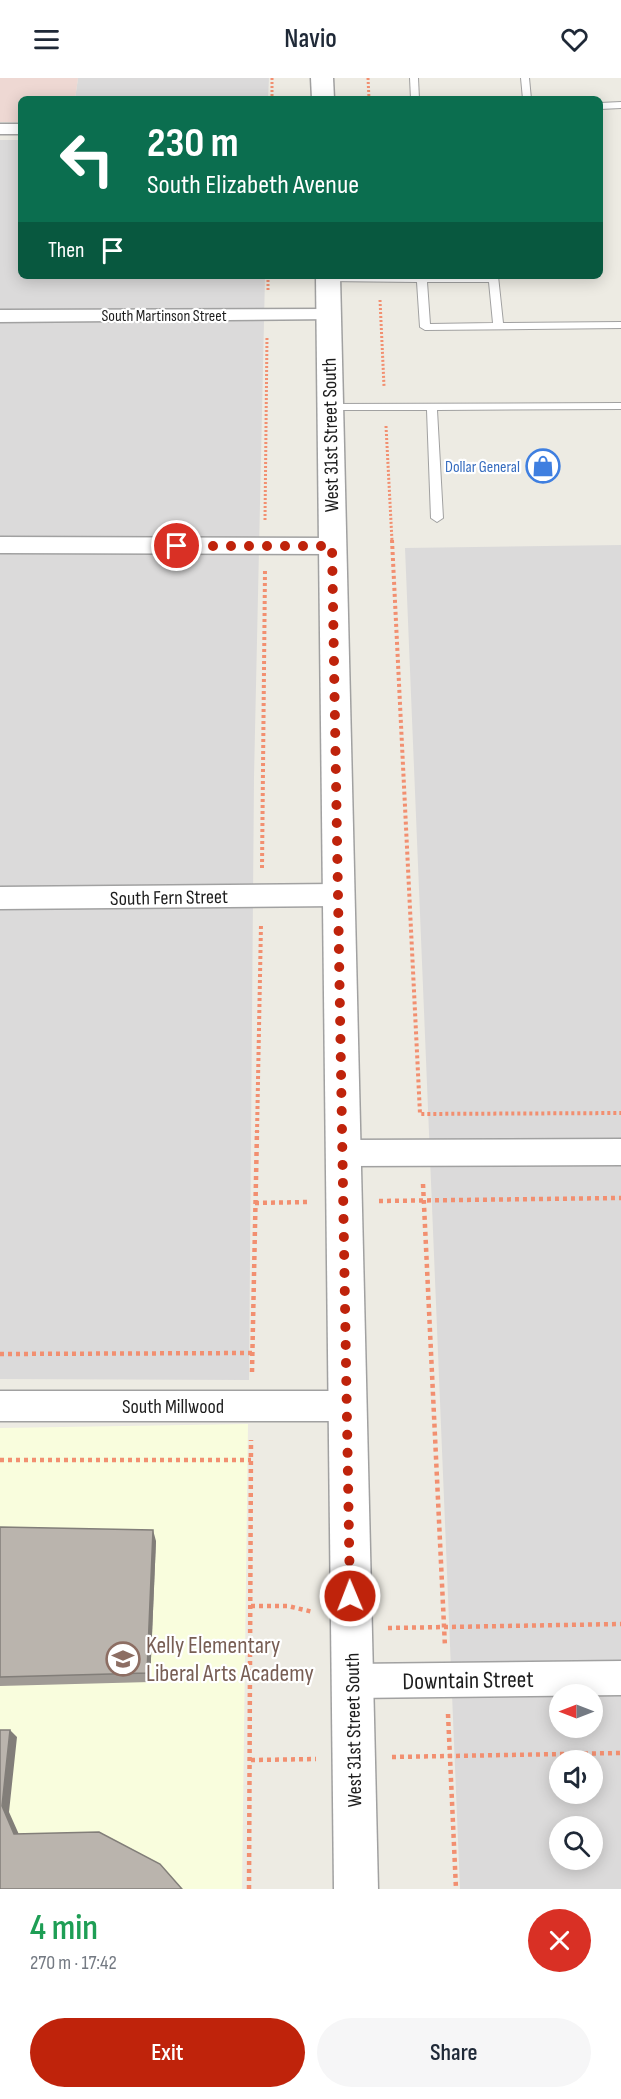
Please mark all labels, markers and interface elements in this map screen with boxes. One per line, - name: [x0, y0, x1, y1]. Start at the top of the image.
- icon: menu: [30, 23, 63, 56]
- text: Navio: [284, 23, 337, 55]
- icon: heart: [558, 23, 591, 56]
- text: 230 m: [147, 118, 239, 169]
- icon: left: [48, 120, 126, 198]
- text: South Elizabeth Avenue: [147, 169, 359, 201]
- icon: arrive: [96, 234, 129, 267]
- text: Then: [48, 237, 84, 264]
- street label: South Martinson Street: [101, 307, 227, 326]
- street label: West 31st Street South: [318, 358, 344, 512]
- shop icon: Dollar General: [525, 448, 561, 484]
- place label: Dollar General: [445, 458, 520, 477]
- pin: [151, 520, 202, 571]
- icon: arrive: [160, 529, 193, 562]
- street label: South Fern Street: [110, 885, 228, 911]
- street label: South Millwood: [122, 1395, 224, 1419]
- position arrow: [318, 1564, 382, 1628]
- place label: Kelly Elementary Liberal Arts Academy: [146, 1631, 314, 1688]
- school or university icon: Kelly Elementary Liberal Arts Academy: [105, 1641, 141, 1677]
- street label: West 31st Street South: [341, 1653, 367, 1807]
- street label: Downtain Street: [402, 1665, 534, 1696]
- north arrow: [549, 1684, 603, 1738]
- map controls: [549, 1684, 603, 1870]
- button: sound: [549, 1750, 603, 1804]
- button: search: [549, 1816, 603, 1870]
- text: 4 min: [30, 1907, 98, 1950]
- button: close: [528, 1909, 591, 1972]
- text: 270 m · 17:42: [30, 1951, 117, 1975]
- button: Exit: [30, 2018, 305, 2087]
- button: Share: [317, 2018, 591, 2087]

